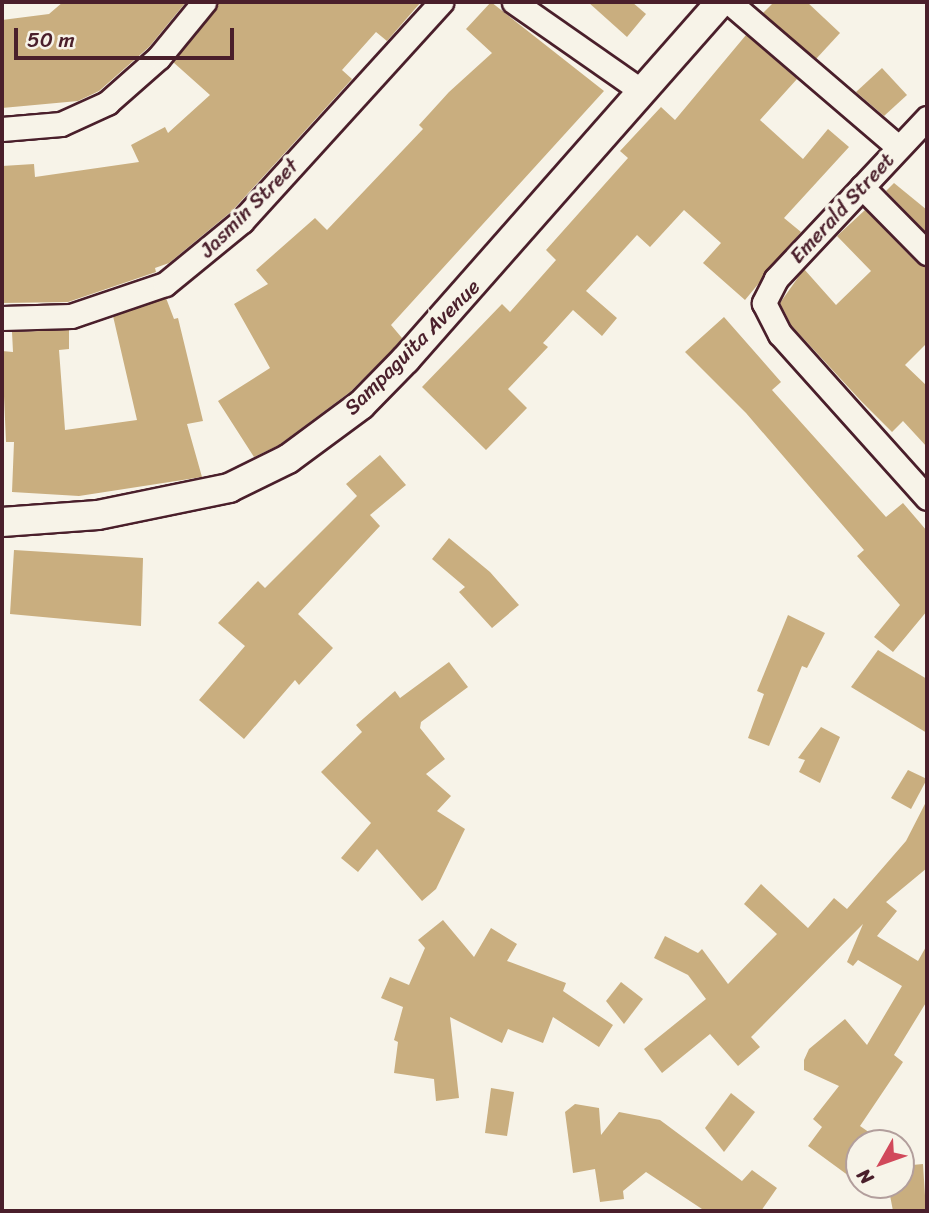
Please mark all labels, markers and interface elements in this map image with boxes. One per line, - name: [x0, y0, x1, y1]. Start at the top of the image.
- scale bar: [18, 14, 238, 58]
- text: 50 m: [27, 21, 75, 59]
- street label: Emerald Street: [785, 148, 899, 268]
- street label: Jasmin Street: [194, 153, 304, 263]
- street label: Sampaguita Avenue: [339, 274, 485, 420]
- north arrow: [845, 1129, 915, 1199]
- text: N: [848, 1161, 882, 1192]

